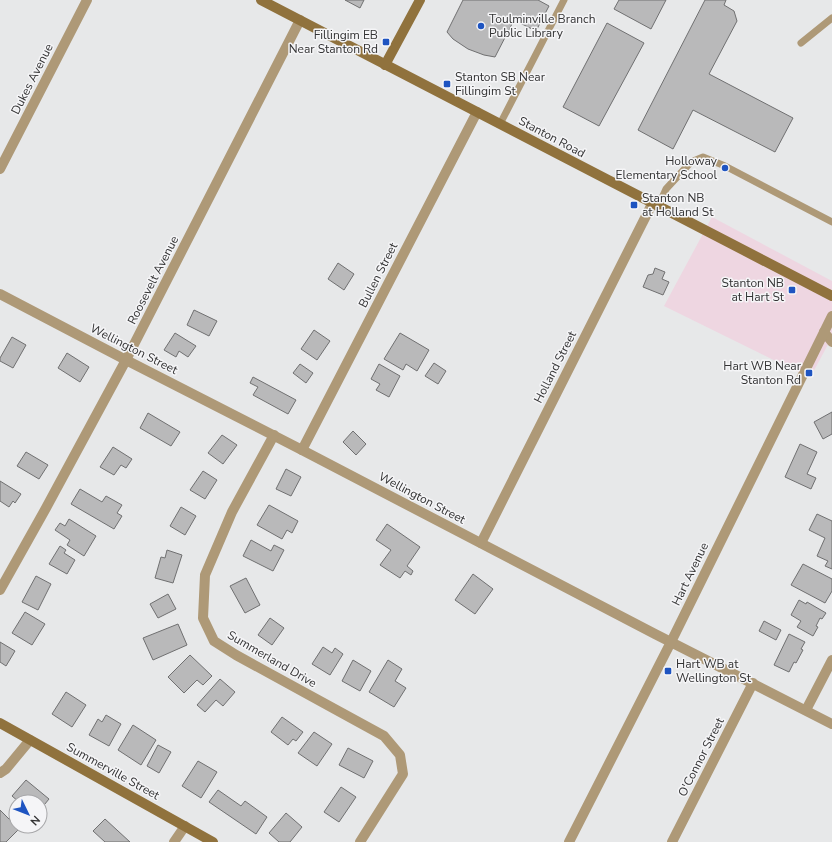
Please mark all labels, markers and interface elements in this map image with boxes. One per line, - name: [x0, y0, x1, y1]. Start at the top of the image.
- place label: Toulminville Branch Public Library: [489, 11, 595, 41]
- marker: Toulminville Branch Public Library: [476, 21, 486, 31]
- place label: Fillingim EB Near Stanton Rd: [289, 27, 378, 57]
- marker: Fillingim EB Near Stanton Rd: [381, 37, 391, 47]
- street label: Dukes Avenue: [7, 41, 57, 117]
- place label: Stanton SB Near Fillingim St: [455, 69, 546, 99]
- marker: Stanton SB Near Fillingim St: [442, 79, 452, 89]
- street label: Stanton Road: [516, 113, 588, 161]
- place label: Holloway Elementary School: [616, 153, 718, 183]
- marker: Holloway Elementary School: [720, 163, 730, 173]
- place label: Stanton NB at Holland St: [642, 190, 714, 220]
- marker: Stanton NB at Holland St: [629, 200, 639, 210]
- street label: Roosevelt Avenue: [124, 233, 182, 327]
- street label: Bullen Street: [355, 239, 402, 310]
- place label: Stanton NB at Hart St: [722, 275, 785, 305]
- marker: Stanton NB at Hart St: [787, 285, 797, 295]
- street label: Wellington Street: [88, 320, 181, 378]
- street label: Holland Street: [530, 328, 580, 406]
- place label: Hart WB Near Stanton Rd: [723, 358, 802, 388]
- marker: Hart WB Near Stanton Rd: [804, 368, 814, 378]
- street label: Wellington Street: [376, 468, 469, 528]
- street label: Hart Avenue: [668, 540, 712, 608]
- street label: Summerland Drive: [224, 627, 320, 691]
- place label: Hart WB at Wellington St: [676, 656, 752, 686]
- marker: Hart WB at Wellington St: [663, 666, 673, 676]
- street label: O'Connor Street: [674, 714, 728, 799]
- street label: Summerville Street: [64, 739, 163, 804]
- north arrow: [8, 794, 48, 834]
- text: N: [27, 812, 43, 829]

